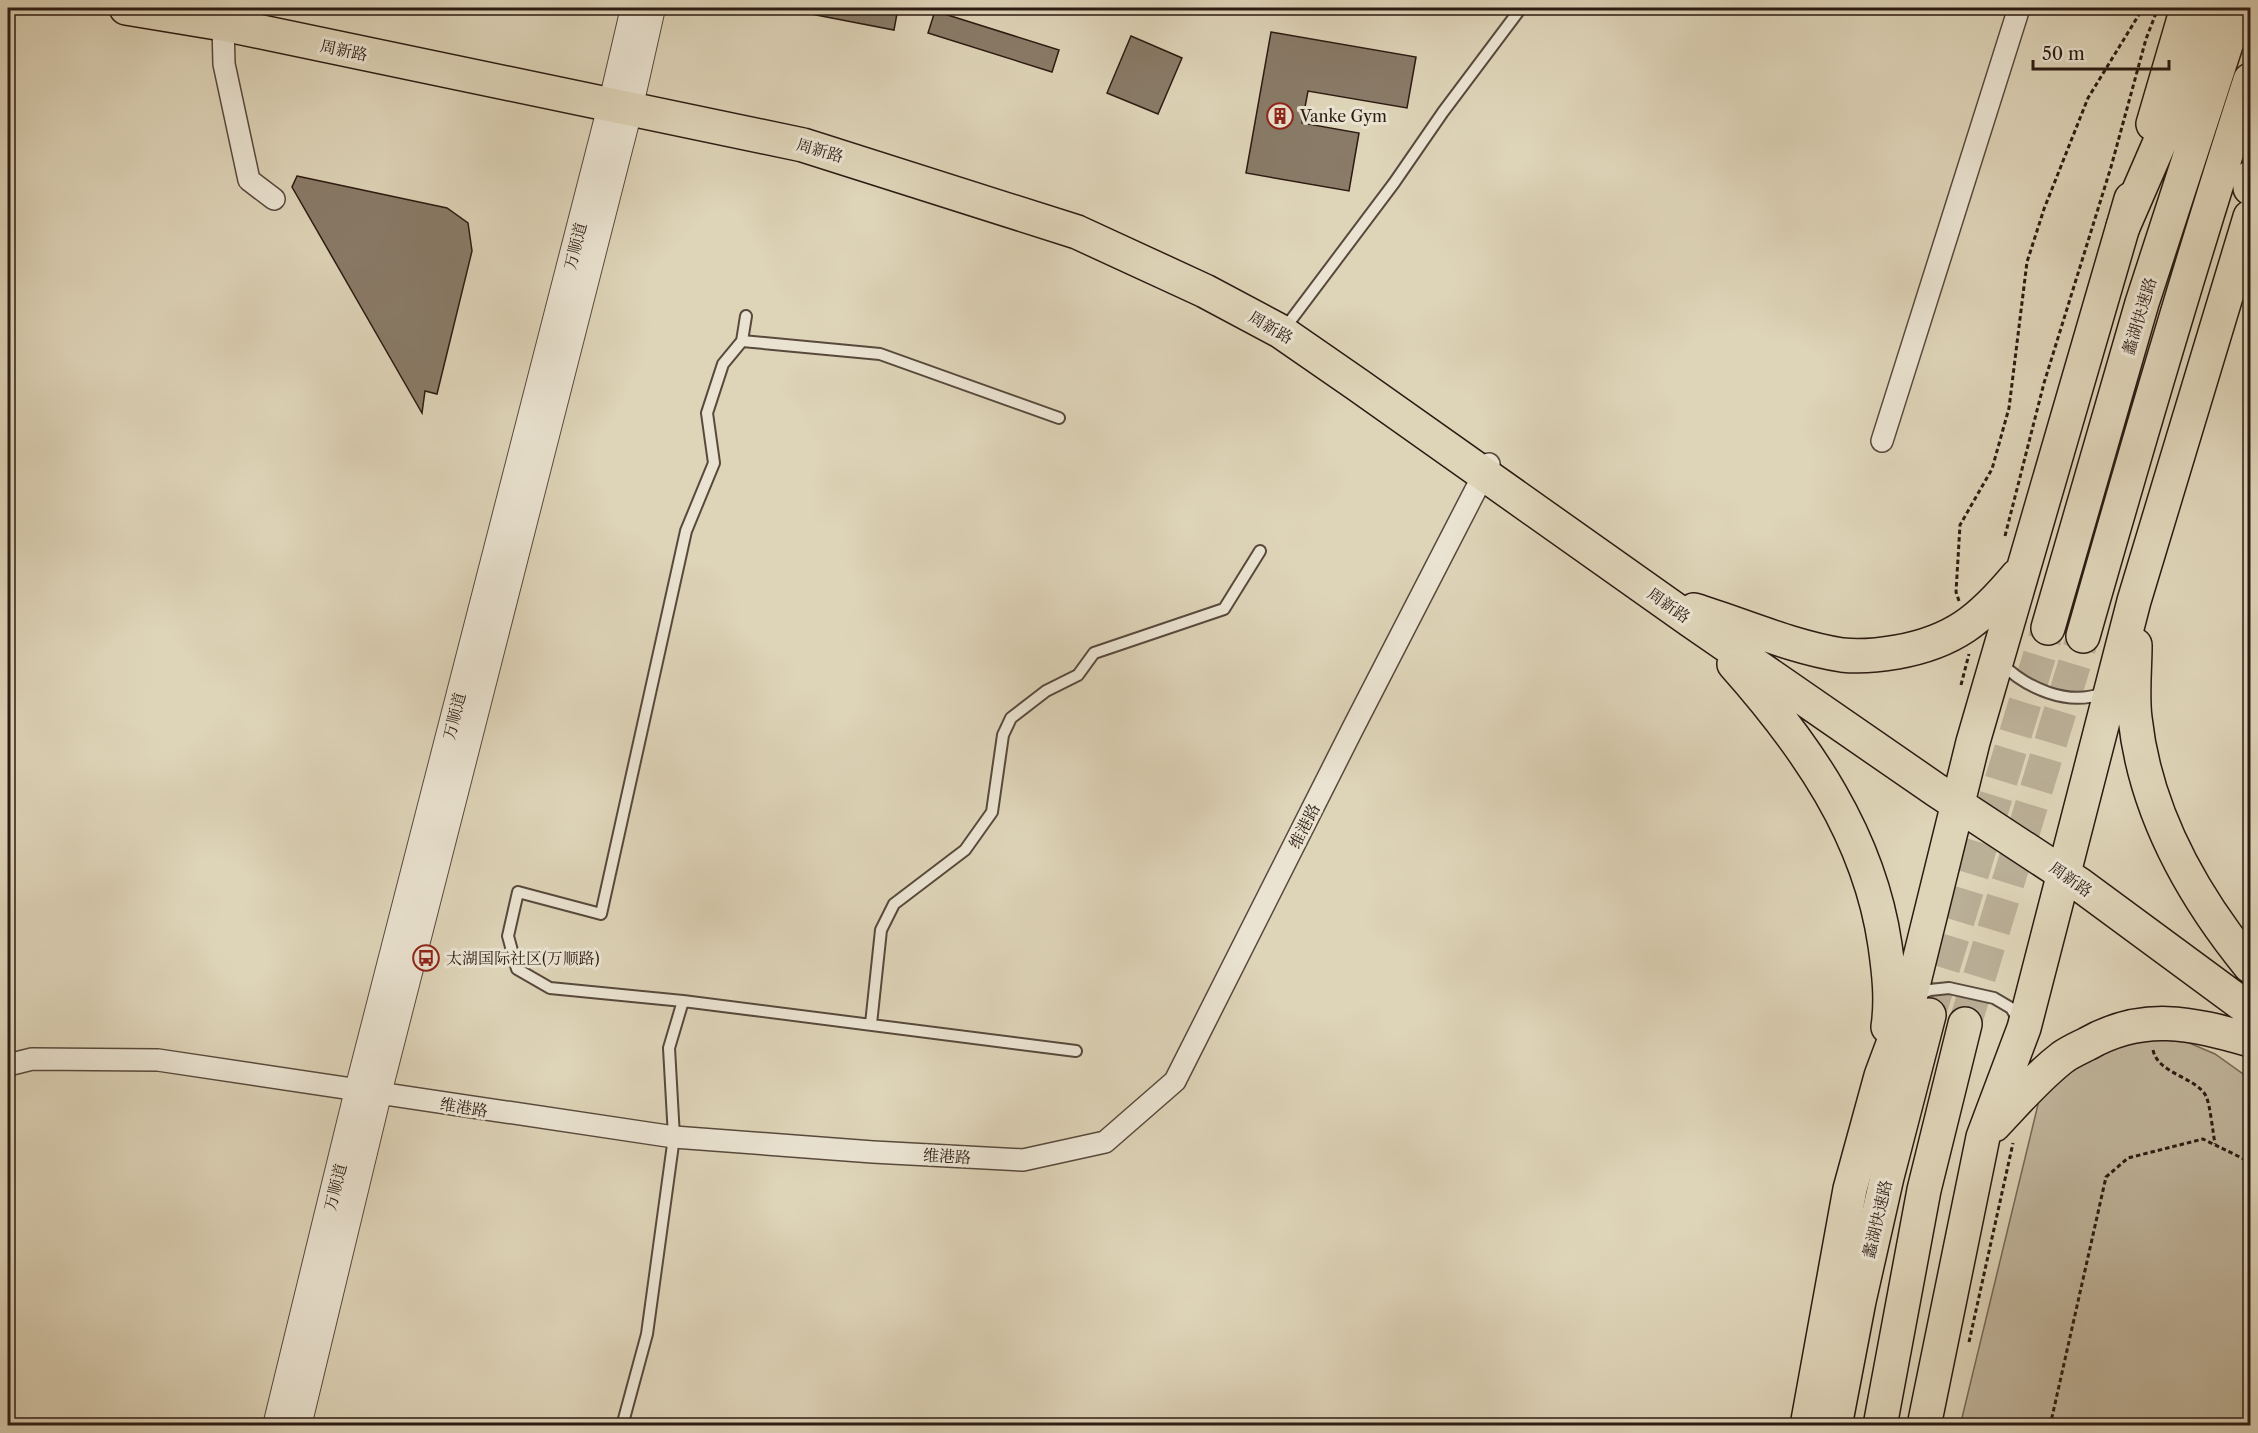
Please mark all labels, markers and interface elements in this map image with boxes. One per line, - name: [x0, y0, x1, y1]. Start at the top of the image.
- scale bar: [2033, 33, 2170, 71]
- street label: 周新路: [318, 35, 370, 65]
- text: 50 m: [2042, 43, 2085, 65]
- building icon: Vanke Gym: [1265, 101, 1295, 131]
- place label: Vanke Gym: [1299, 106, 1387, 126]
- street label: 周新路: [794, 134, 846, 166]
- street label: 万顺道: [559, 220, 591, 272]
- street label: 蠡湖快速路: [2118, 275, 2160, 357]
- street label: 周新路: [1245, 306, 1297, 348]
- street label: 周新路: [1644, 583, 1694, 627]
- street label: 万顺道: [438, 690, 470, 742]
- street label: 维港路: [1284, 800, 1324, 852]
- street label: 周新路: [2046, 857, 2096, 901]
- bus stop icon: 太湖国际社区(万顺路): [411, 943, 441, 973]
- place label: 太湖国际社区(万顺路): [446, 948, 600, 968]
- street label: 维港路: [439, 1093, 489, 1121]
- street label: 维港路: [923, 1145, 971, 1167]
- street label: 万顺道: [319, 1161, 351, 1213]
- street label: 蠡湖快速路: [1858, 1178, 1896, 1260]

